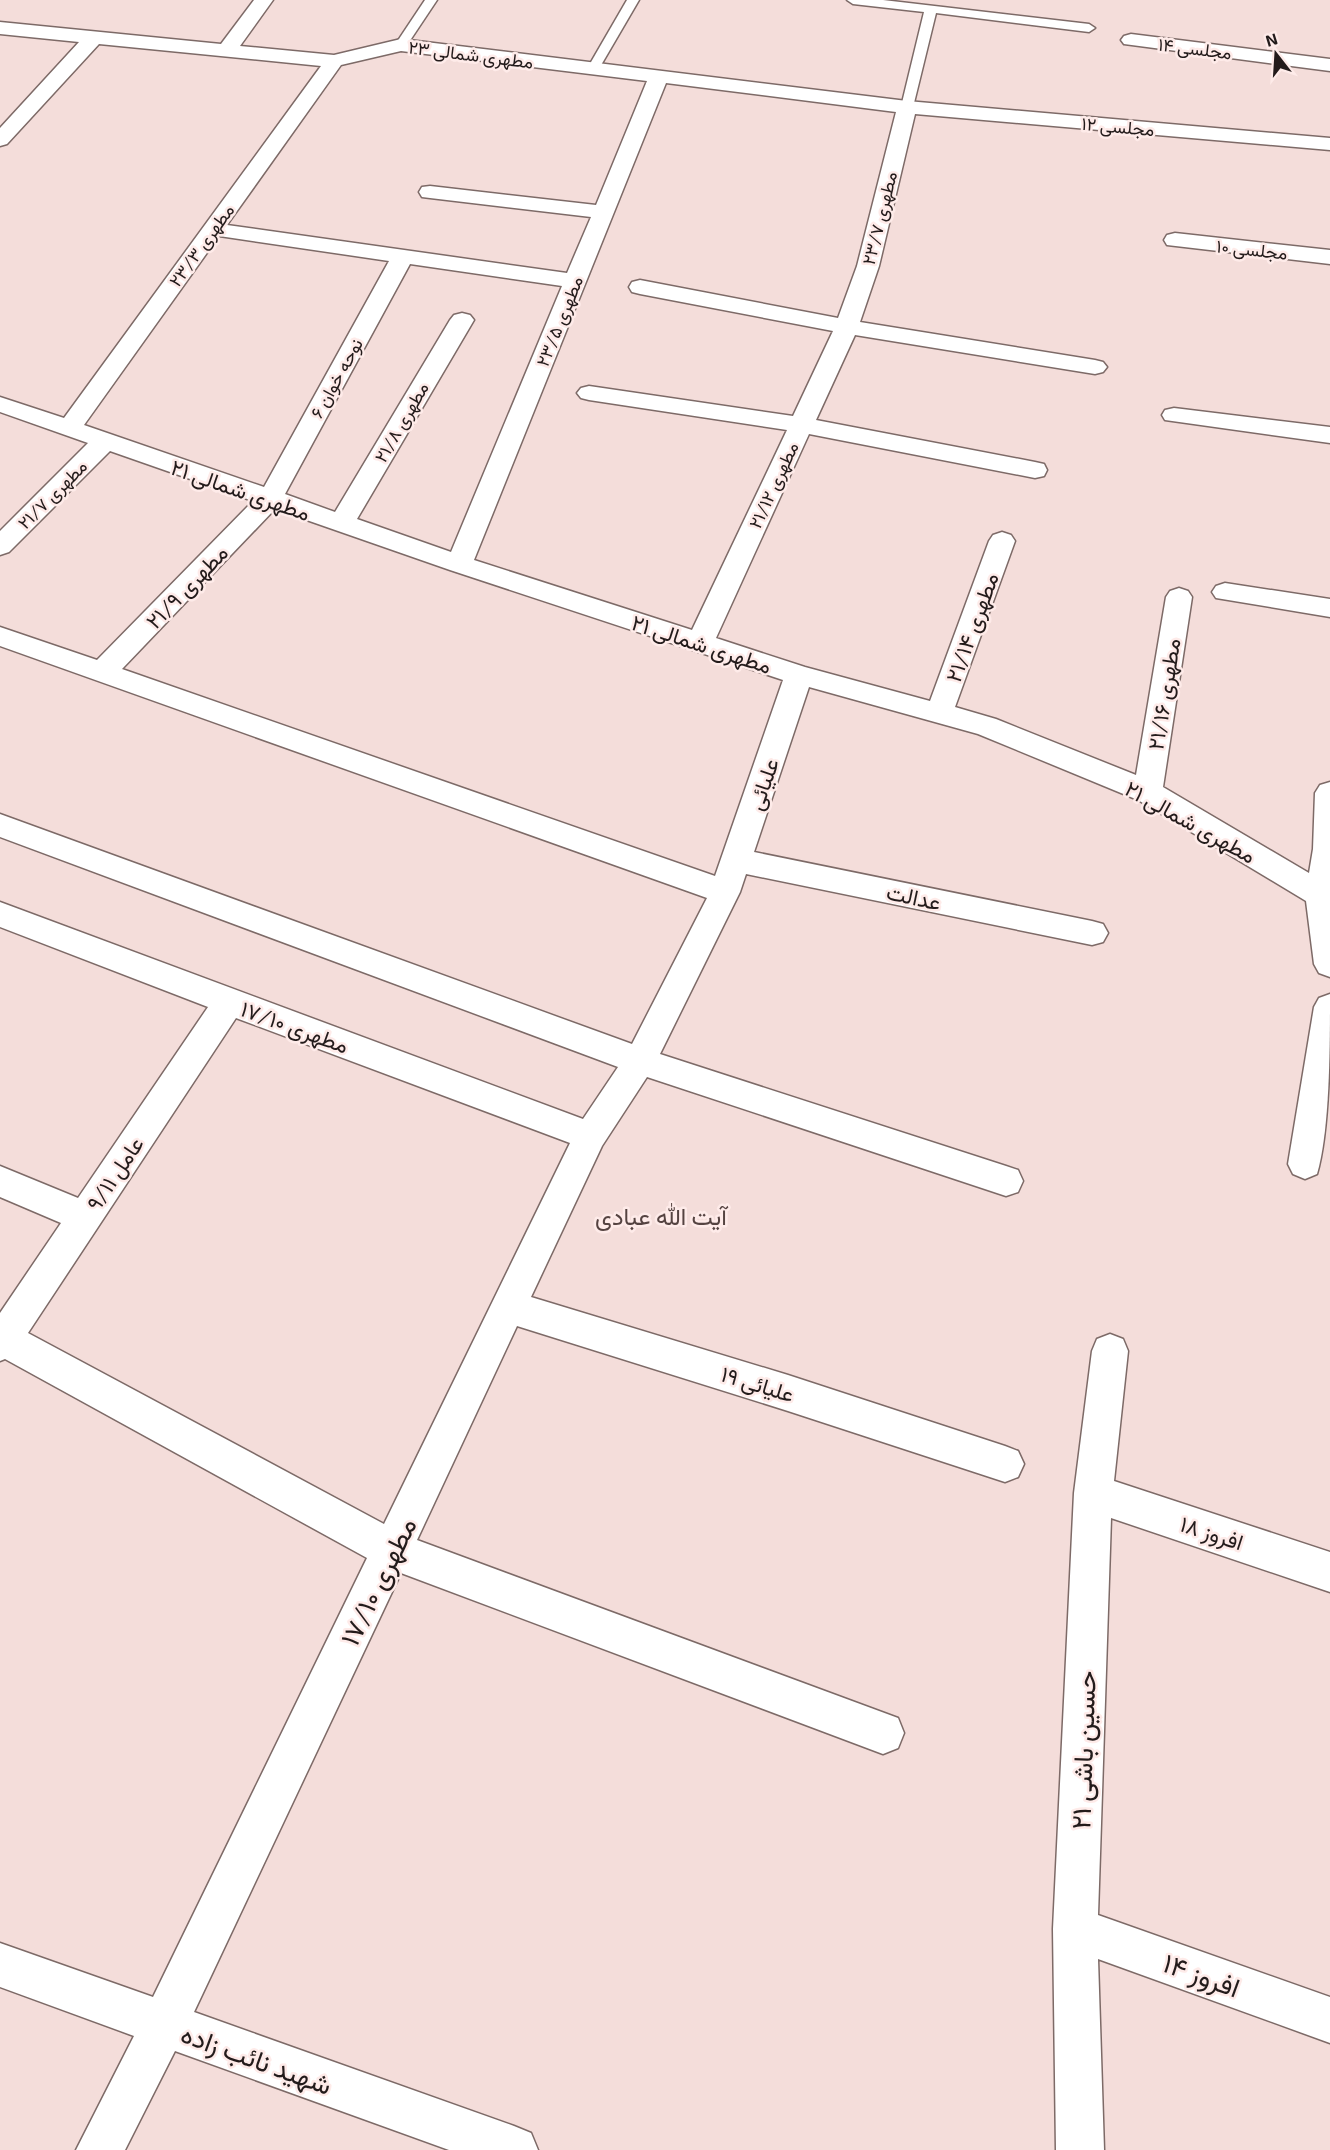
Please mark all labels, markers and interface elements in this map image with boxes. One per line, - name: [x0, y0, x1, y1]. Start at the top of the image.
- north arrow: [1246, 24, 1306, 84]
- text: N: [1263, 28, 1280, 50]
- street label: مجلسی ۱۴: [1157, 33, 1233, 64]
- street label: مطهری شمالی ۲۳: [407, 35, 535, 74]
- street label: مجلسی ۱۲: [1081, 112, 1155, 141]
- street label: مطهری ۲۳/۷: [857, 169, 902, 267]
- street label: مطهری ۲۳/۳: [164, 199, 239, 291]
- street label: مجلسی ۱۰: [1215, 234, 1289, 265]
- street label: مطهری ۲۳/۵: [531, 273, 588, 370]
- street label: نوحه خوان ۶: [305, 334, 368, 422]
- street label: مطهری ۲۱/۸: [369, 378, 434, 467]
- street label: مطهری ۲۱/۱۲: [743, 438, 804, 532]
- street label: مطهری شمالی ۲۱: [167, 453, 314, 527]
- street label: مطهری ۲۱/۷: [13, 455, 92, 534]
- street label: مطهری ۲۱/۹: [140, 539, 234, 635]
- street label: مطهری ۲۱/۱۴: [939, 569, 1005, 686]
- street label: مطهری شمالی ۲۱: [628, 608, 775, 680]
- street label: مطهری ۲۱/۱۶: [1141, 636, 1187, 752]
- street label: علیائی: [741, 755, 785, 814]
- street label: مطهری شمالی ۲۱: [1120, 774, 1261, 869]
- street label: عدالت: [884, 878, 944, 914]
- street label: مطهری ۱۷/۱۰: [237, 994, 352, 1059]
- street label: عامل ۹/۱۱: [80, 1131, 149, 1215]
- district label: آیت الله عبادی: [595, 1201, 729, 1231]
- street label: علیائی ۱۹: [718, 1360, 798, 1408]
- street label: افروز ۱۸: [1177, 1510, 1247, 1556]
- street label: مطهری ۱۷/۱۰: [332, 1512, 424, 1652]
- street label: حسین باشی ۲۱: [1063, 1670, 1103, 1830]
- street label: افروز ۱۴: [1158, 1945, 1245, 2005]
- street label: شهید نائب زاده: [176, 2016, 337, 2103]

